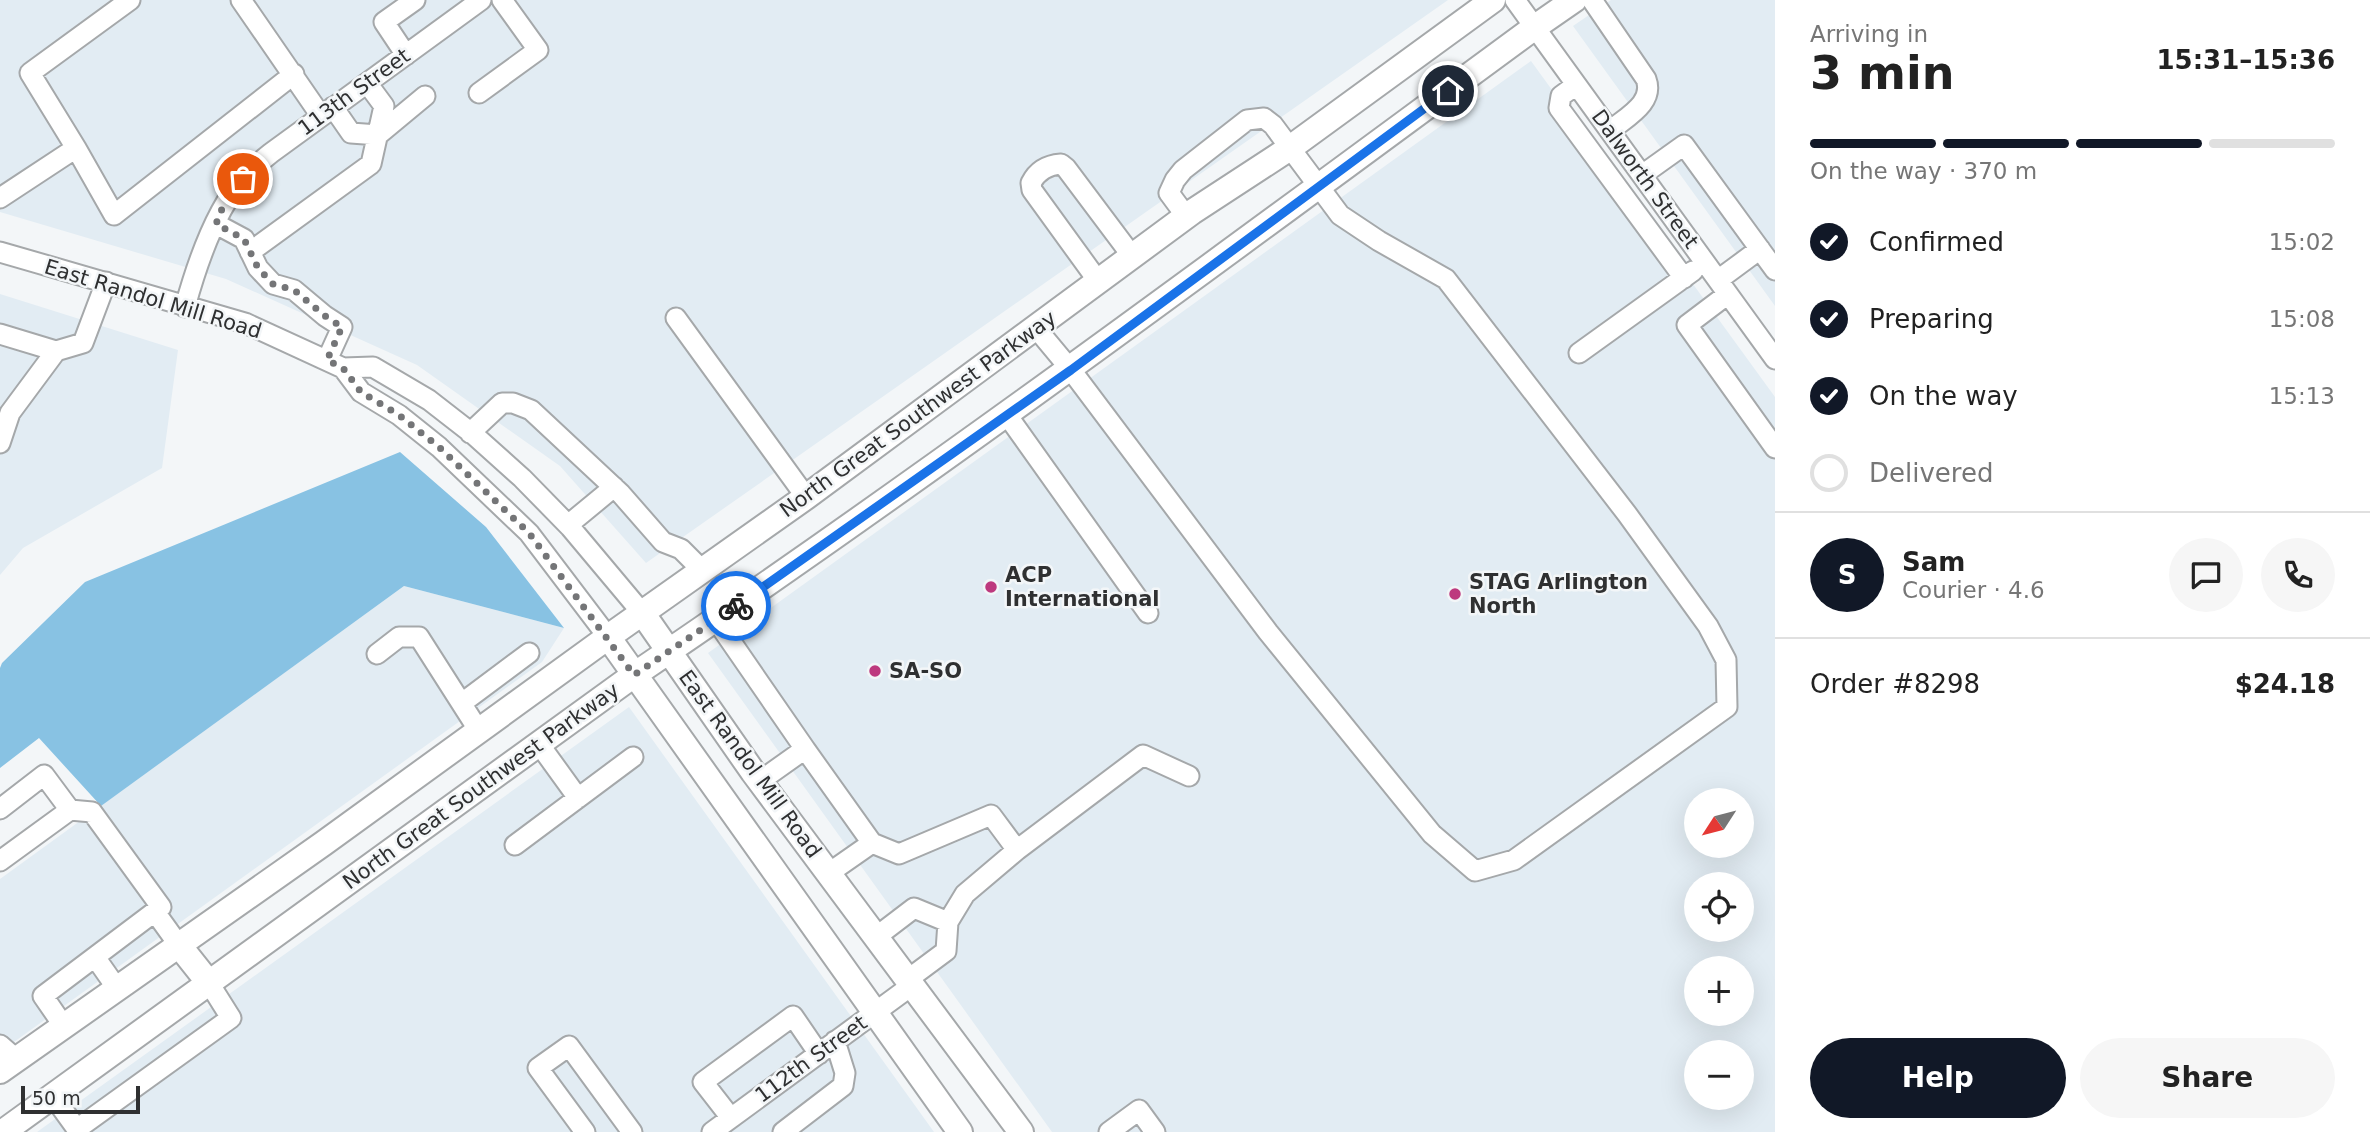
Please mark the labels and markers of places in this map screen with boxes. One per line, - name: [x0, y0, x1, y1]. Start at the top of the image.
- pin: [1418, 61, 1478, 121]
- pin: [213, 149, 273, 209]
- place label: ACP International: [1005, 563, 1160, 611]
- place label: STAG Arlington North: [1469, 570, 1648, 618]
- marker: ACP International: [983, 579, 999, 595]
- marker: STAG Arlington North: [1447, 586, 1463, 602]
- place label: SA-SO: [889, 659, 962, 683]
- marker: SA-SO: [867, 663, 883, 679]

